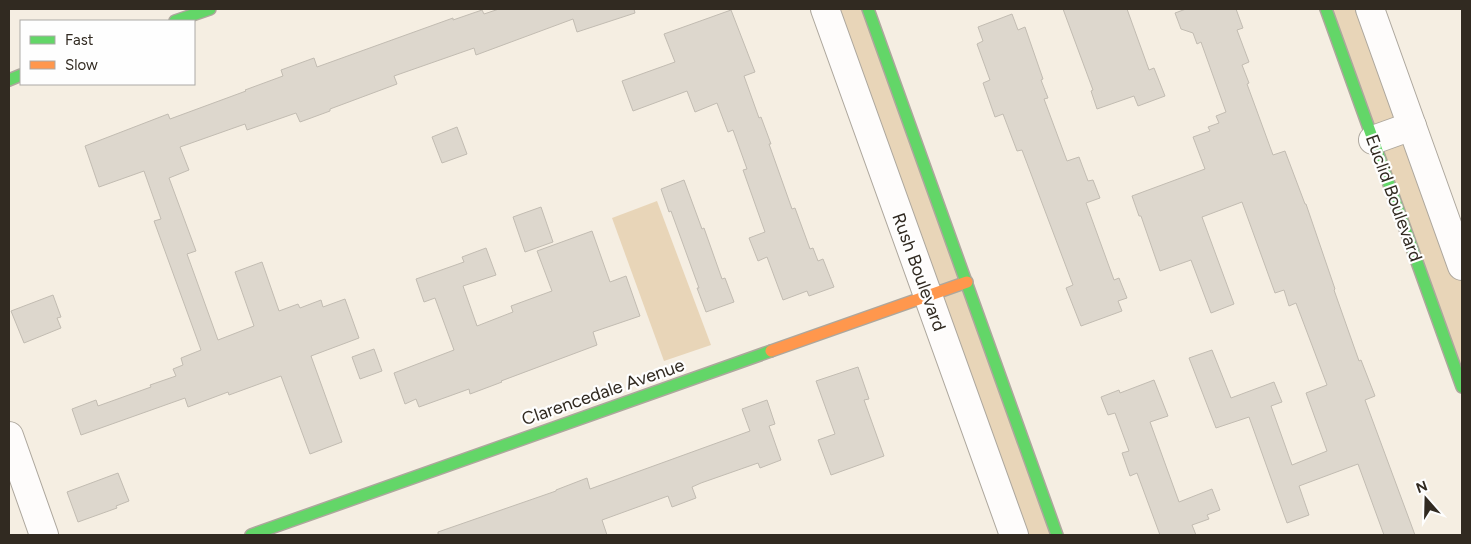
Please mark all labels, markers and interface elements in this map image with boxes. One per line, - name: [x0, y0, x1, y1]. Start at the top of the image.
- legend: [20, 20, 195, 85]
- text: Fast: [65, 31, 94, 49]
- text: Slow: [65, 56, 98, 74]
- street label: Euclid Boulevard: [1361, 131, 1427, 265]
- street label: Rush Boulevard: [887, 210, 951, 334]
- street label: Clarencedale Avenue: [519, 354, 687, 430]
- north arrow: [1401, 474, 1451, 524]
- text: N: [1414, 477, 1430, 497]

